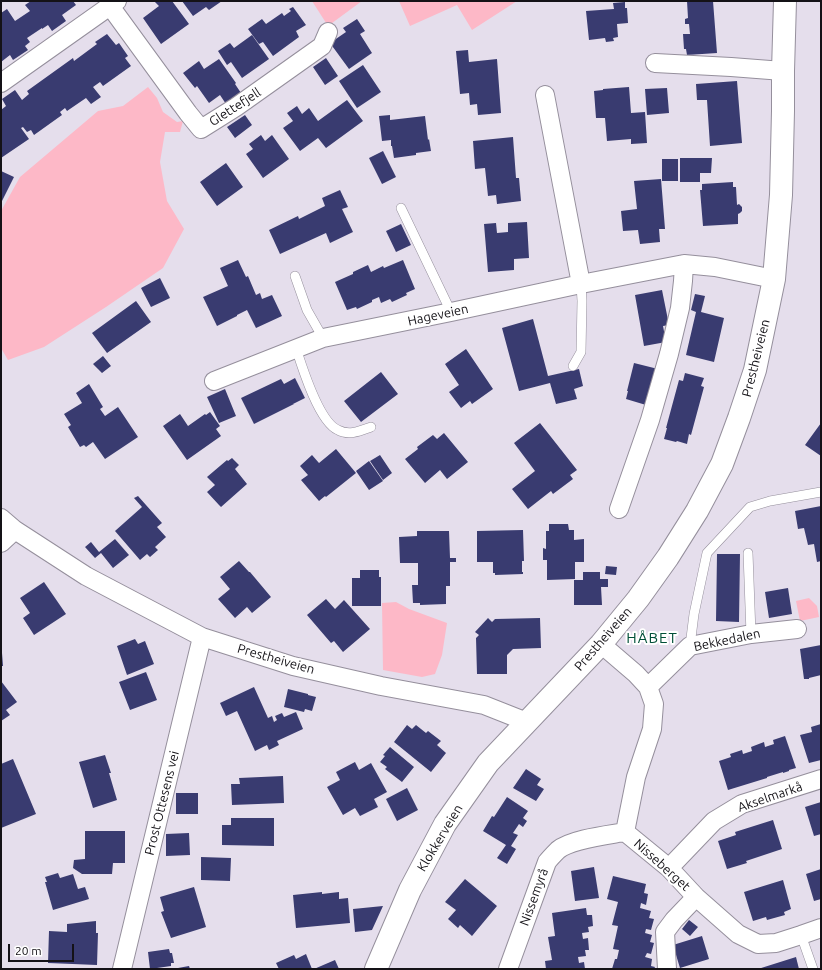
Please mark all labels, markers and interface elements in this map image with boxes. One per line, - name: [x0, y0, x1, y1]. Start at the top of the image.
- street label: Glettefjell: [206, 84, 264, 130]
- street label: Hageveien: [406, 301, 470, 329]
- street label: Prestheiveien: [739, 317, 773, 399]
- street label: Prestheiveien: [571, 604, 635, 674]
- street label: Bekkedalen: [692, 625, 762, 655]
- district label: HÅBET: [626, 629, 678, 647]
- street label: Prestheiveien: [236, 641, 316, 677]
- street label: Prost Ottesens vei: [141, 749, 183, 857]
- street label: Akselmarkå: [736, 779, 804, 815]
- street label: Klokkerveien: [414, 802, 466, 874]
- street label: Nisseberget: [631, 836, 693, 894]
- street label: Nissemyrå: [516, 866, 552, 928]
- scale bar: [10, 936, 76, 962]
- text: 20 m: [15, 944, 42, 957]

